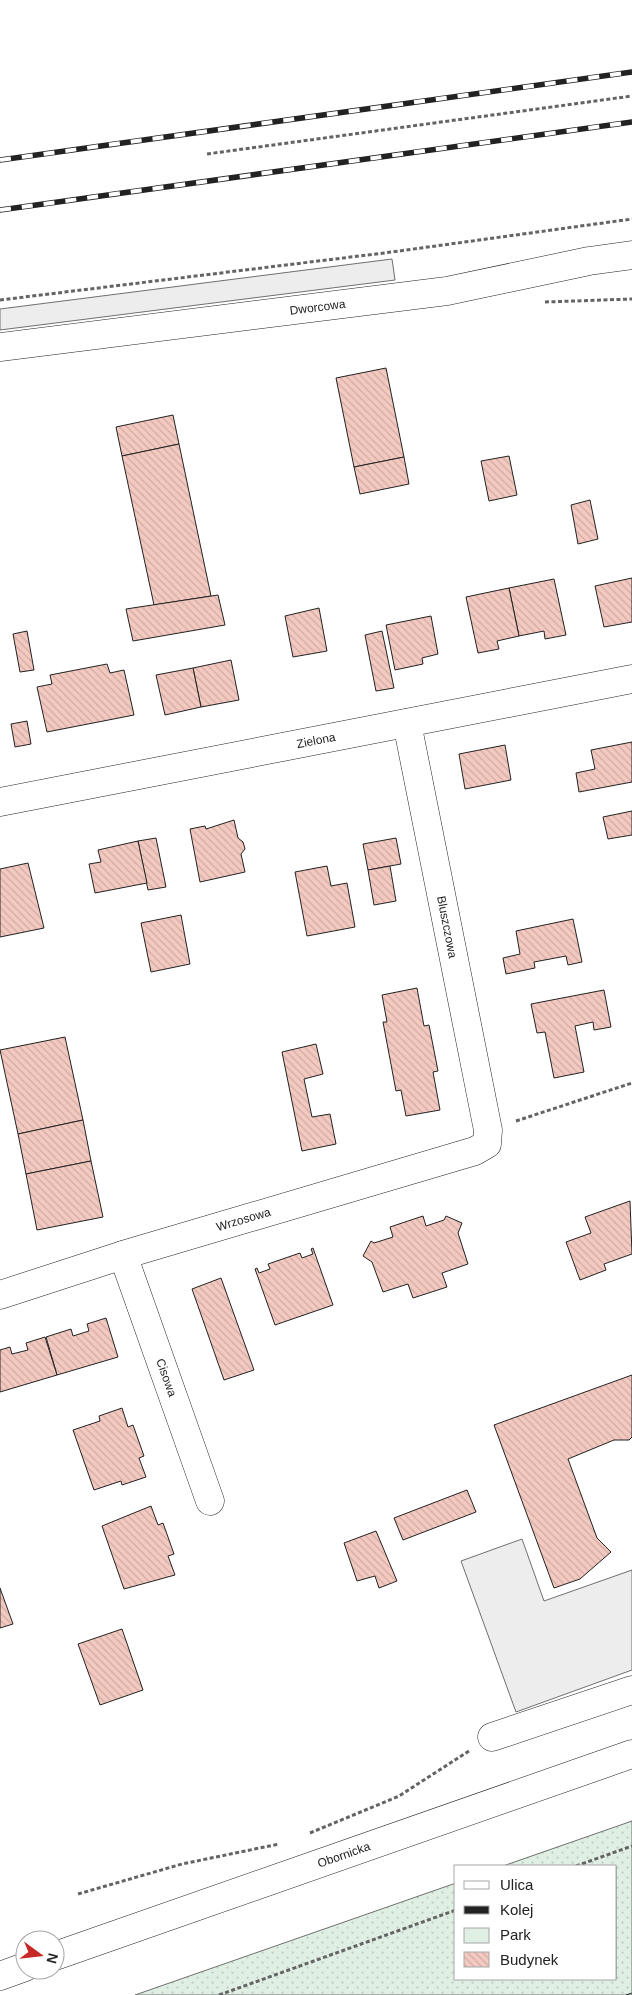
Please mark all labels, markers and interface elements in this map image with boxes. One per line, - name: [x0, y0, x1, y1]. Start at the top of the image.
- street label: Dworcowa: [289, 297, 347, 318]
- street label: Zielona: [295, 730, 337, 751]
- street label: Bluszczowa: [434, 895, 460, 960]
- street label: Wrzosowa: [215, 1205, 273, 1234]
- street label: Cisowa: [153, 1357, 180, 1399]
- street label: Obornicka: [316, 1839, 372, 1871]
- legend: [454, 1865, 617, 1980]
- text: Ulica: [500, 1876, 534, 1893]
- text: Kolej: [500, 1901, 533, 1918]
- text: Park: [500, 1926, 531, 1943]
- north arrow: [15, 1930, 65, 1980]
- text: N: [44, 1951, 62, 1965]
- text: Budynek: [500, 1951, 559, 1968]

